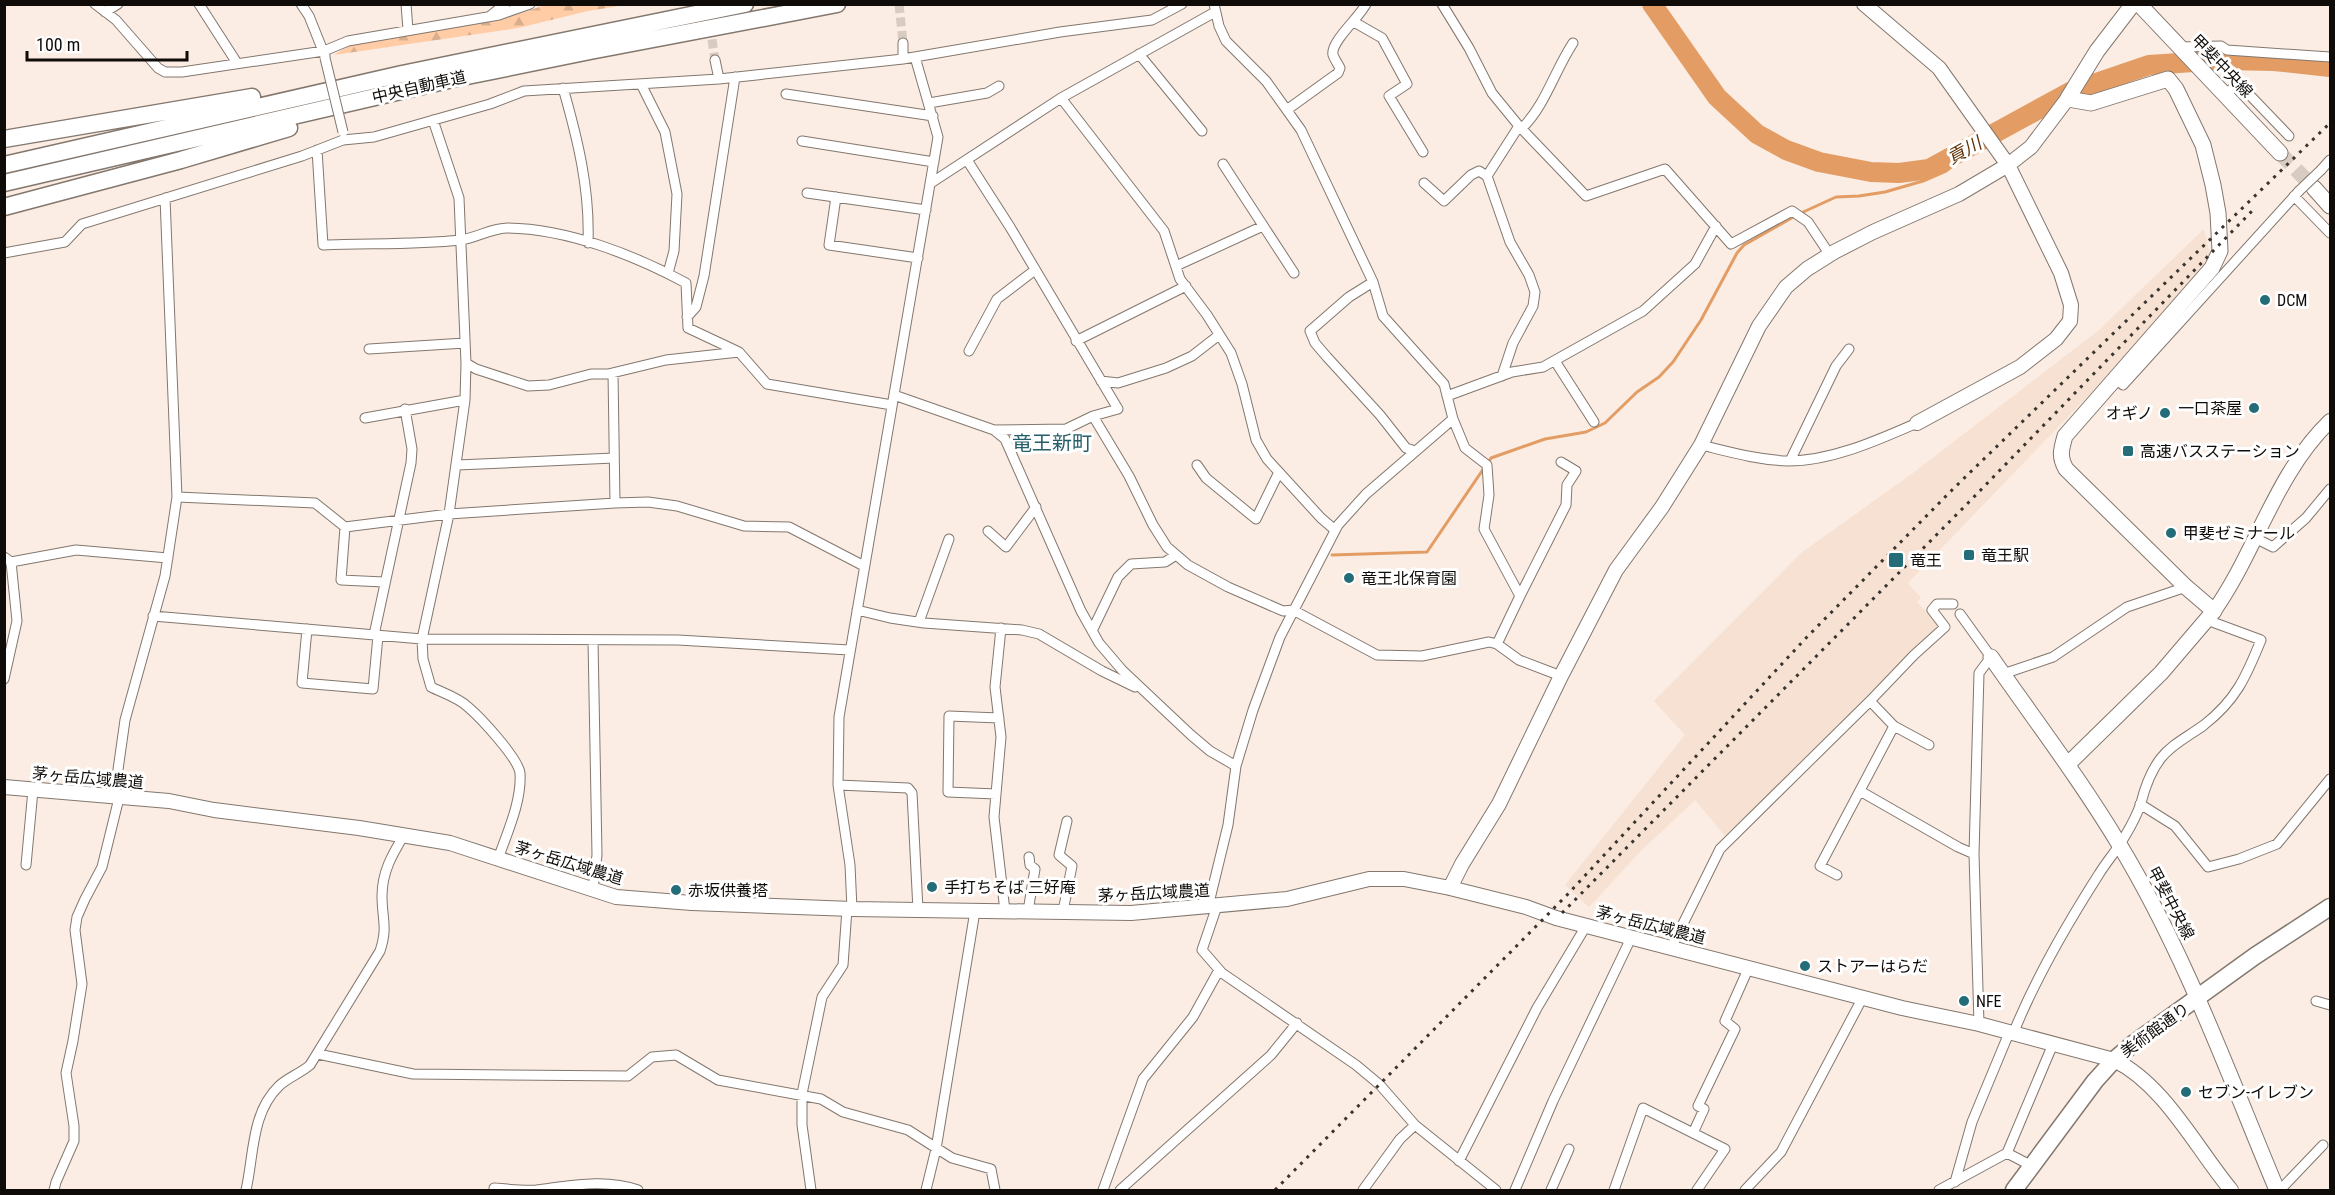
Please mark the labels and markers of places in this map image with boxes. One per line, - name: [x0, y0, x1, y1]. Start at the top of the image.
- place label: DCM: [2277, 291, 2307, 310]
- marker: DCM: [2258, 293, 2272, 307]
- place label: 一口茶屋: [2178, 399, 2242, 418]
- marker: 一口茶屋: [2247, 401, 2261, 415]
- place label: オギノ: [2106, 404, 2153, 423]
- marker: オギノ: [2158, 406, 2172, 420]
- place label: 高速バスステーション: [2140, 442, 2300, 461]
- marker: 高速バスステーション: [2121, 444, 2135, 458]
- place label: 甲斐ゼミナール: [2183, 524, 2295, 543]
- marker: 甲斐ゼミナール: [2164, 526, 2178, 540]
- place label: 竜王駅: [1981, 546, 2029, 565]
- marker: 竜王駅: [1962, 548, 1976, 562]
- marker: 竜王: [1887, 551, 1905, 569]
- place label: 竜王: [1910, 551, 1942, 570]
- place label: 竜王北保育園: [1361, 569, 1457, 588]
- marker: 竜王北保育園: [1342, 571, 1356, 585]
- place label: 手打ちそば 三好庵: [944, 878, 1076, 897]
- marker: 手打ちそば 三好庵: [925, 880, 939, 894]
- place label: 赤坂供養塔: [688, 881, 768, 900]
- marker: 赤坂供養塔: [669, 883, 683, 897]
- place label: ストアーはらだ: [1817, 957, 1928, 976]
- marker: ストアーはらだ: [1798, 959, 1812, 973]
- place label: NFE: [1976, 992, 2002, 1011]
- marker: NFE: [1957, 994, 1971, 1008]
- place label: セブン-イレブン: [2198, 1083, 2314, 1102]
- marker: セブン-イレブン: [2179, 1085, 2193, 1099]

